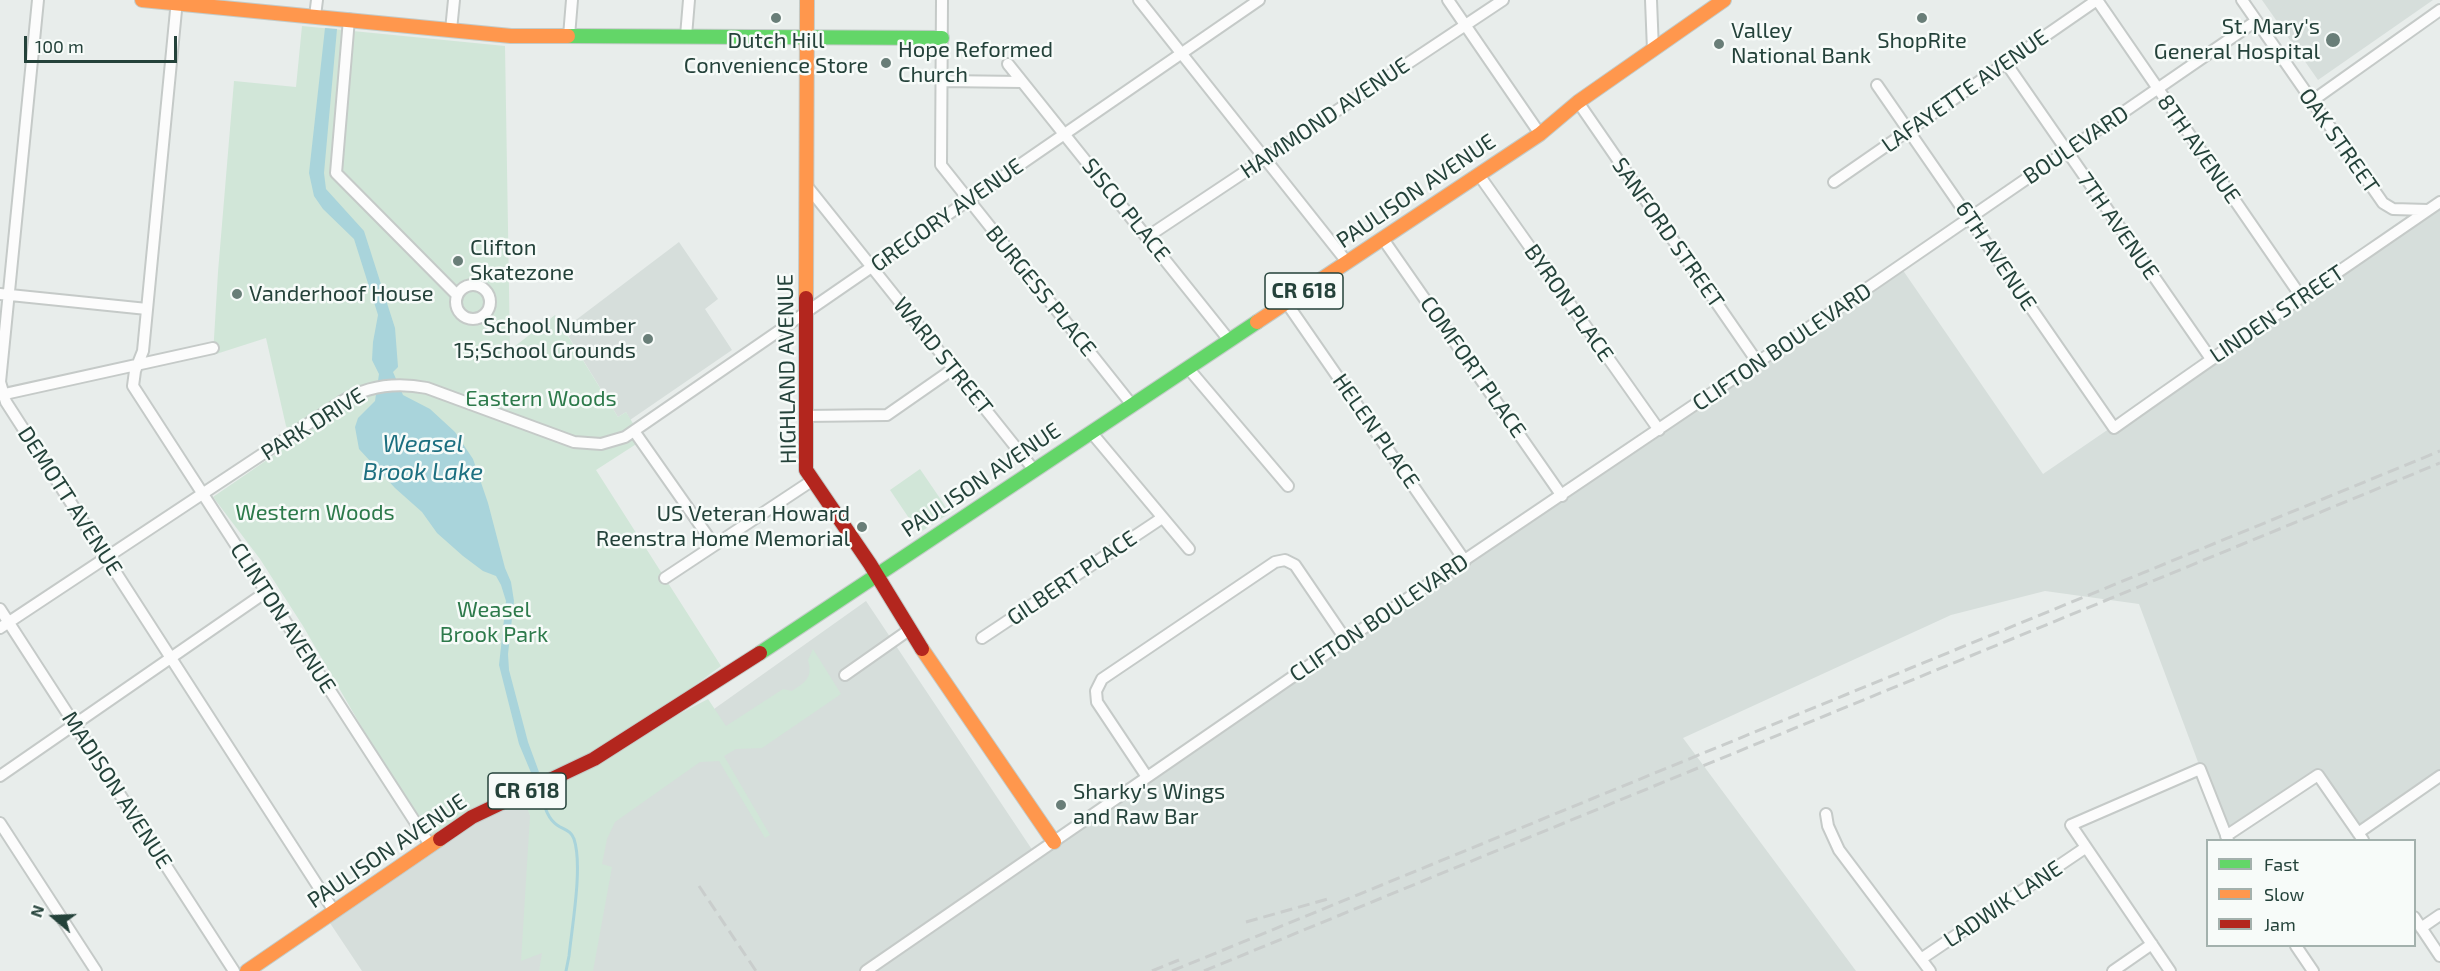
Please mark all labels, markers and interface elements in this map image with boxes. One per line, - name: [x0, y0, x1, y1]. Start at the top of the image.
- marker: Dutch Hill Convenience Store: [769, 11, 783, 25]
- marker: ShopRite: [1915, 11, 1929, 25]
- place label: St. Mary's General Hospital: [2154, 14, 2320, 66]
- place label: Valley National Bank: [1731, 18, 1871, 70]
- scale bar: [27, 24, 180, 62]
- street label: LAFAYETTE AVENUE: [1877, 24, 2053, 158]
- place label: Dutch Hill Convenience Store: [684, 28, 868, 80]
- place label: ShopRite: [1877, 28, 1967, 54]
- marker: St. Mary's General Hospital: [2324, 31, 2342, 49]
- text: 100 m: [35, 35, 84, 57]
- place label: Hope Reformed Church: [898, 37, 1053, 88]
- marker: Valley National Bank: [1712, 37, 1726, 51]
- street label: HAMMOND AVENUE: [1236, 52, 1414, 184]
- marker: Hope Reformed Church: [879, 56, 893, 70]
- street label: OAK STREET: [2293, 83, 2385, 199]
- street label: 8TH AVENUE: [2152, 89, 2246, 209]
- street label: BOULEVARD: [2018, 100, 2134, 190]
- street label: PAULISON AVENUE: [1331, 128, 1501, 254]
- street label: GREGORY AVENUE: [866, 153, 1028, 277]
- street label: SISCO PLACE: [1076, 153, 1176, 267]
- street label: SANFORD STREET: [1606, 153, 1730, 313]
- street label: 7TH AVENUE: [2071, 167, 2165, 285]
- street label: 6TH AVENUE: [1950, 196, 2042, 316]
- street label: BURGESS PLACE: [980, 220, 1102, 362]
- place label: Clifton Skatezone: [470, 235, 574, 286]
- street label: BYRON PLACE: [1519, 239, 1619, 367]
- marker: Clifton Skatezone: [451, 254, 465, 268]
- street label: LINDEN STREET: [2205, 259, 2349, 369]
- road number: CR 618: [1265, 273, 1343, 309]
- street label: HIGHLAND AVENUE: [772, 274, 802, 464]
- street label: CLIFTON BOULEVARD: [1687, 277, 1877, 417]
- place label: Vanderhoof House: [249, 281, 434, 307]
- marker: Vanderhoof House: [230, 287, 244, 301]
- street label: COMFORT PLACE: [1414, 291, 1532, 443]
- street label: WARD STREET: [888, 292, 998, 420]
- place label: School Number 15;School Grounds: [454, 313, 636, 364]
- marker: School Number 15;School Grounds: [641, 332, 655, 346]
- street label: HELEN PLACE: [1327, 369, 1425, 493]
- street label: PARK DRIVE: [256, 382, 370, 466]
- park label: Eastern Woods: [465, 386, 617, 412]
- street label: PAULISON AVENUE: [896, 417, 1066, 543]
- street label: DEMOTT AVENUE: [12, 422, 128, 580]
- water label: Weasel Brook Lake: [363, 430, 483, 486]
- park label: Western Woods: [235, 500, 395, 526]
- place label: US Veteran Howard Reenstra Home Memorial: [596, 501, 850, 552]
- marker: US Veteran Howard Reenstra Home Memorial: [855, 520, 869, 534]
- street label: GILBERT PLACE: [1002, 525, 1142, 631]
- street label: CLINTON AVENUE: [225, 538, 341, 698]
- street label: CLIFTON BOULEVARD: [1284, 548, 1474, 688]
- park label: Weasel Brook Park: [440, 597, 548, 648]
- street label: MADISON AVENUE: [56, 707, 178, 873]
- road number: CR 618: [488, 773, 566, 809]
- place label: Sharky's Wings and Raw Bar: [1073, 779, 1225, 830]
- street label: PAULISON AVENUE: [302, 788, 472, 914]
- marker: Sharky's Wings and Raw Bar: [1054, 798, 1068, 812]
- legend: [2206, 839, 2416, 947]
- text: Fast: [2264, 853, 2299, 875]
- street label: LADWIK LANE: [1939, 855, 2067, 953]
- text: Slow: [2264, 883, 2304, 905]
- north arrow: [24, 887, 84, 947]
- text: N: [26, 902, 47, 920]
- text: Jam: [2264, 913, 2296, 935]

